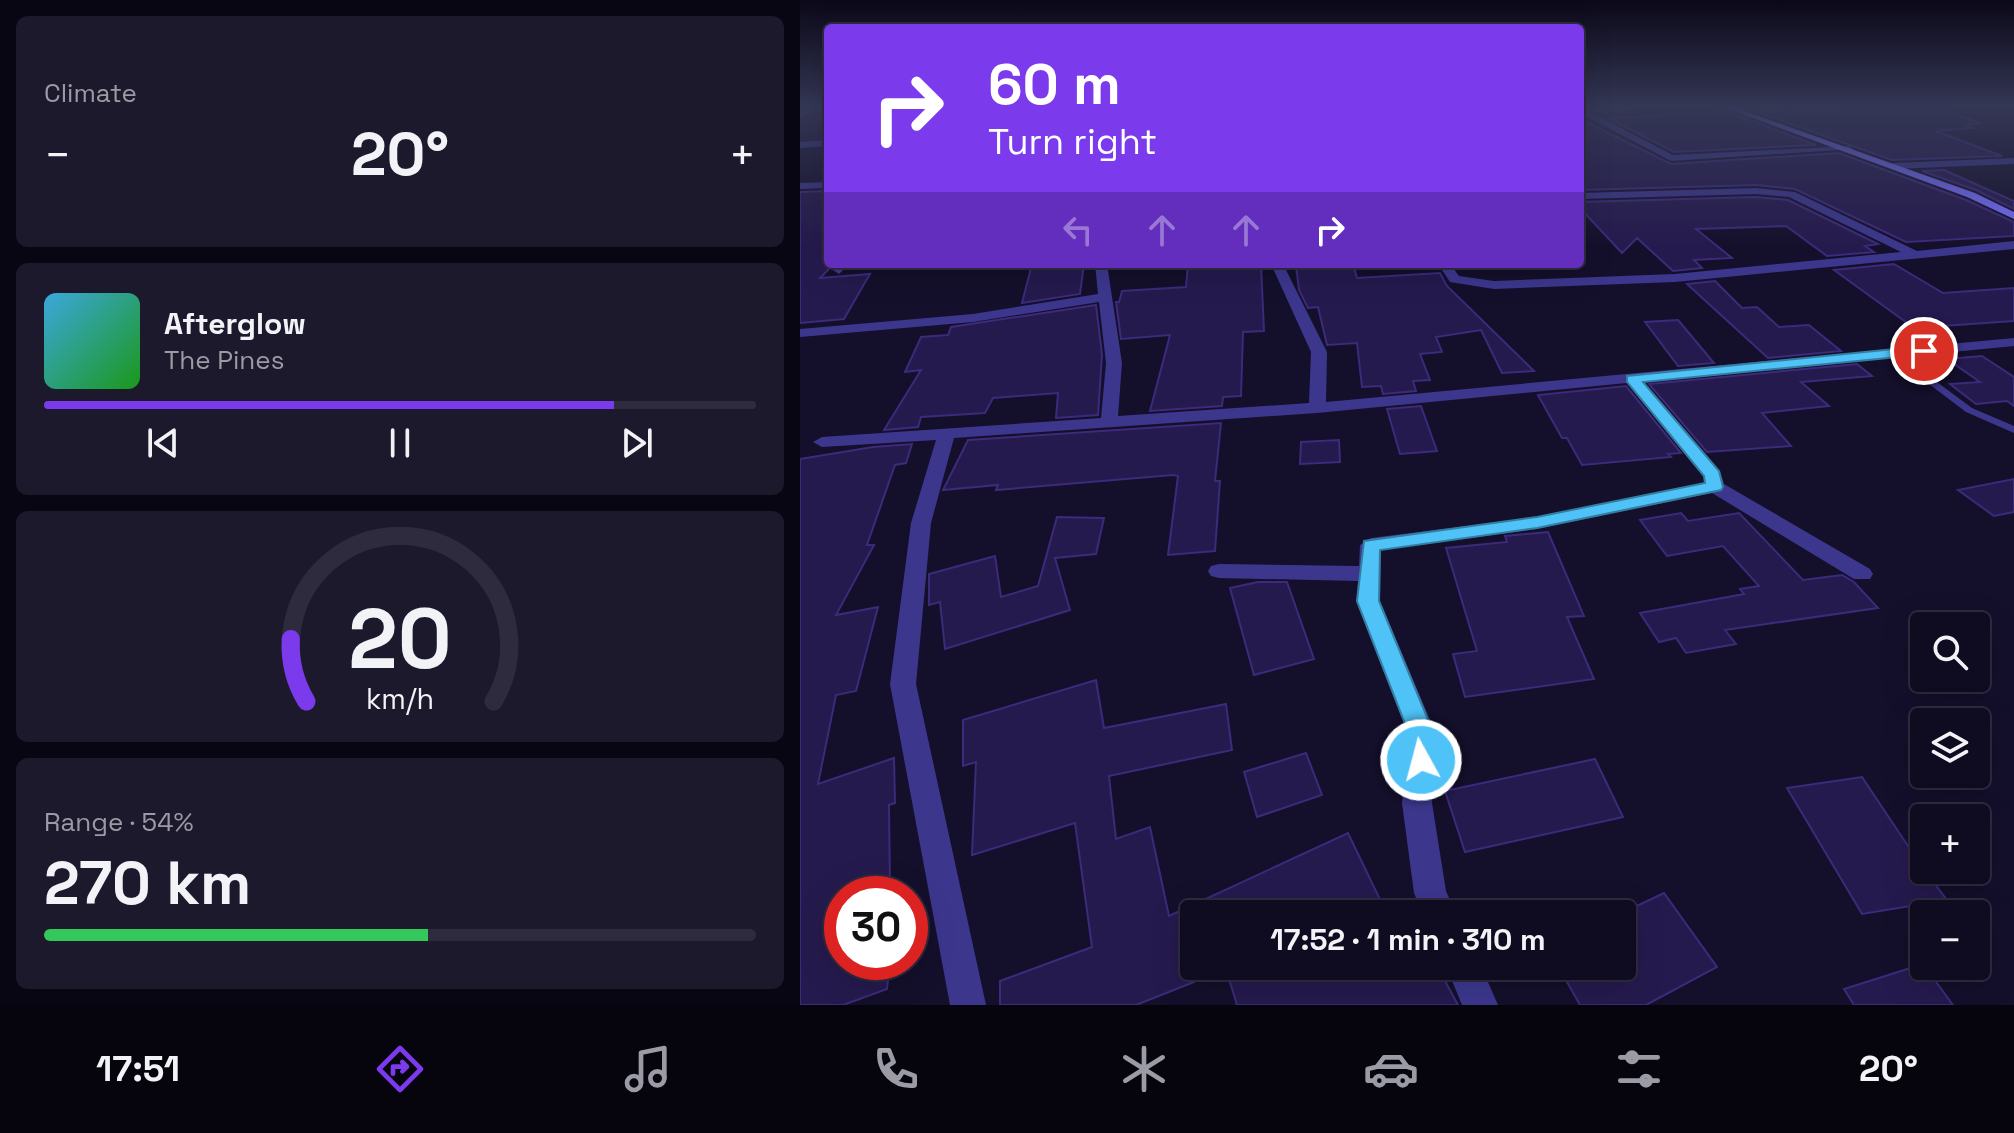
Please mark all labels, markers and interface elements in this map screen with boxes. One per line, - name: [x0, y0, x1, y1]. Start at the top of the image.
- text: 60 m: [988, 49, 1121, 120]
- icon: right: [856, 56, 960, 160]
- text: Climate: [44, 76, 137, 110]
- text: 20°: [351, 116, 449, 193]
- text: Turn right: [988, 119, 1157, 165]
- text: −: [44, 127, 71, 183]
- text: +: [729, 127, 756, 183]
- icon: left: [1056, 208, 1100, 252]
- icon: ahead: [1140, 208, 1184, 252]
- icon: ahead: [1224, 208, 1268, 252]
- icon: right: [1308, 208, 1352, 252]
- text: Afterglow: [164, 304, 306, 343]
- pin: [1890, 317, 1958, 385]
- icon: arrive: [1902, 329, 1946, 373]
- text: The Pines: [164, 343, 284, 377]
- icon: previous: [141, 421, 185, 465]
- icon: pause: [378, 421, 422, 465]
- icon: next: [615, 421, 659, 465]
- text: 20: [348, 586, 452, 692]
- map controls: [1910, 612, 1990, 980]
- button: search: [1910, 612, 1990, 692]
- text: km/h: [366, 681, 434, 717]
- button: layers: [1910, 708, 1990, 788]
- position arrow: [1379, 718, 1463, 802]
- button: +: [1910, 804, 1990, 884]
- text: Range · 54%: [44, 805, 194, 839]
- text: 270 km: [44, 845, 251, 922]
- speed limit sign: 30: [824, 876, 928, 980]
- button: −: [1910, 900, 1990, 980]
- text: 17:52 · 1 min · 310 m: [1270, 920, 1546, 959]
- icon: directions: [372, 1041, 428, 1097]
- icon: music: [620, 1041, 676, 1097]
- icon: phone: [868, 1041, 924, 1097]
- icon: climate: [1116, 1041, 1172, 1097]
- icon: car: [1363, 1041, 1419, 1097]
- icon: filters: [1611, 1041, 1667, 1097]
- text: 17:51: [96, 1046, 180, 1092]
- text: 20°: [1859, 1046, 1918, 1092]

